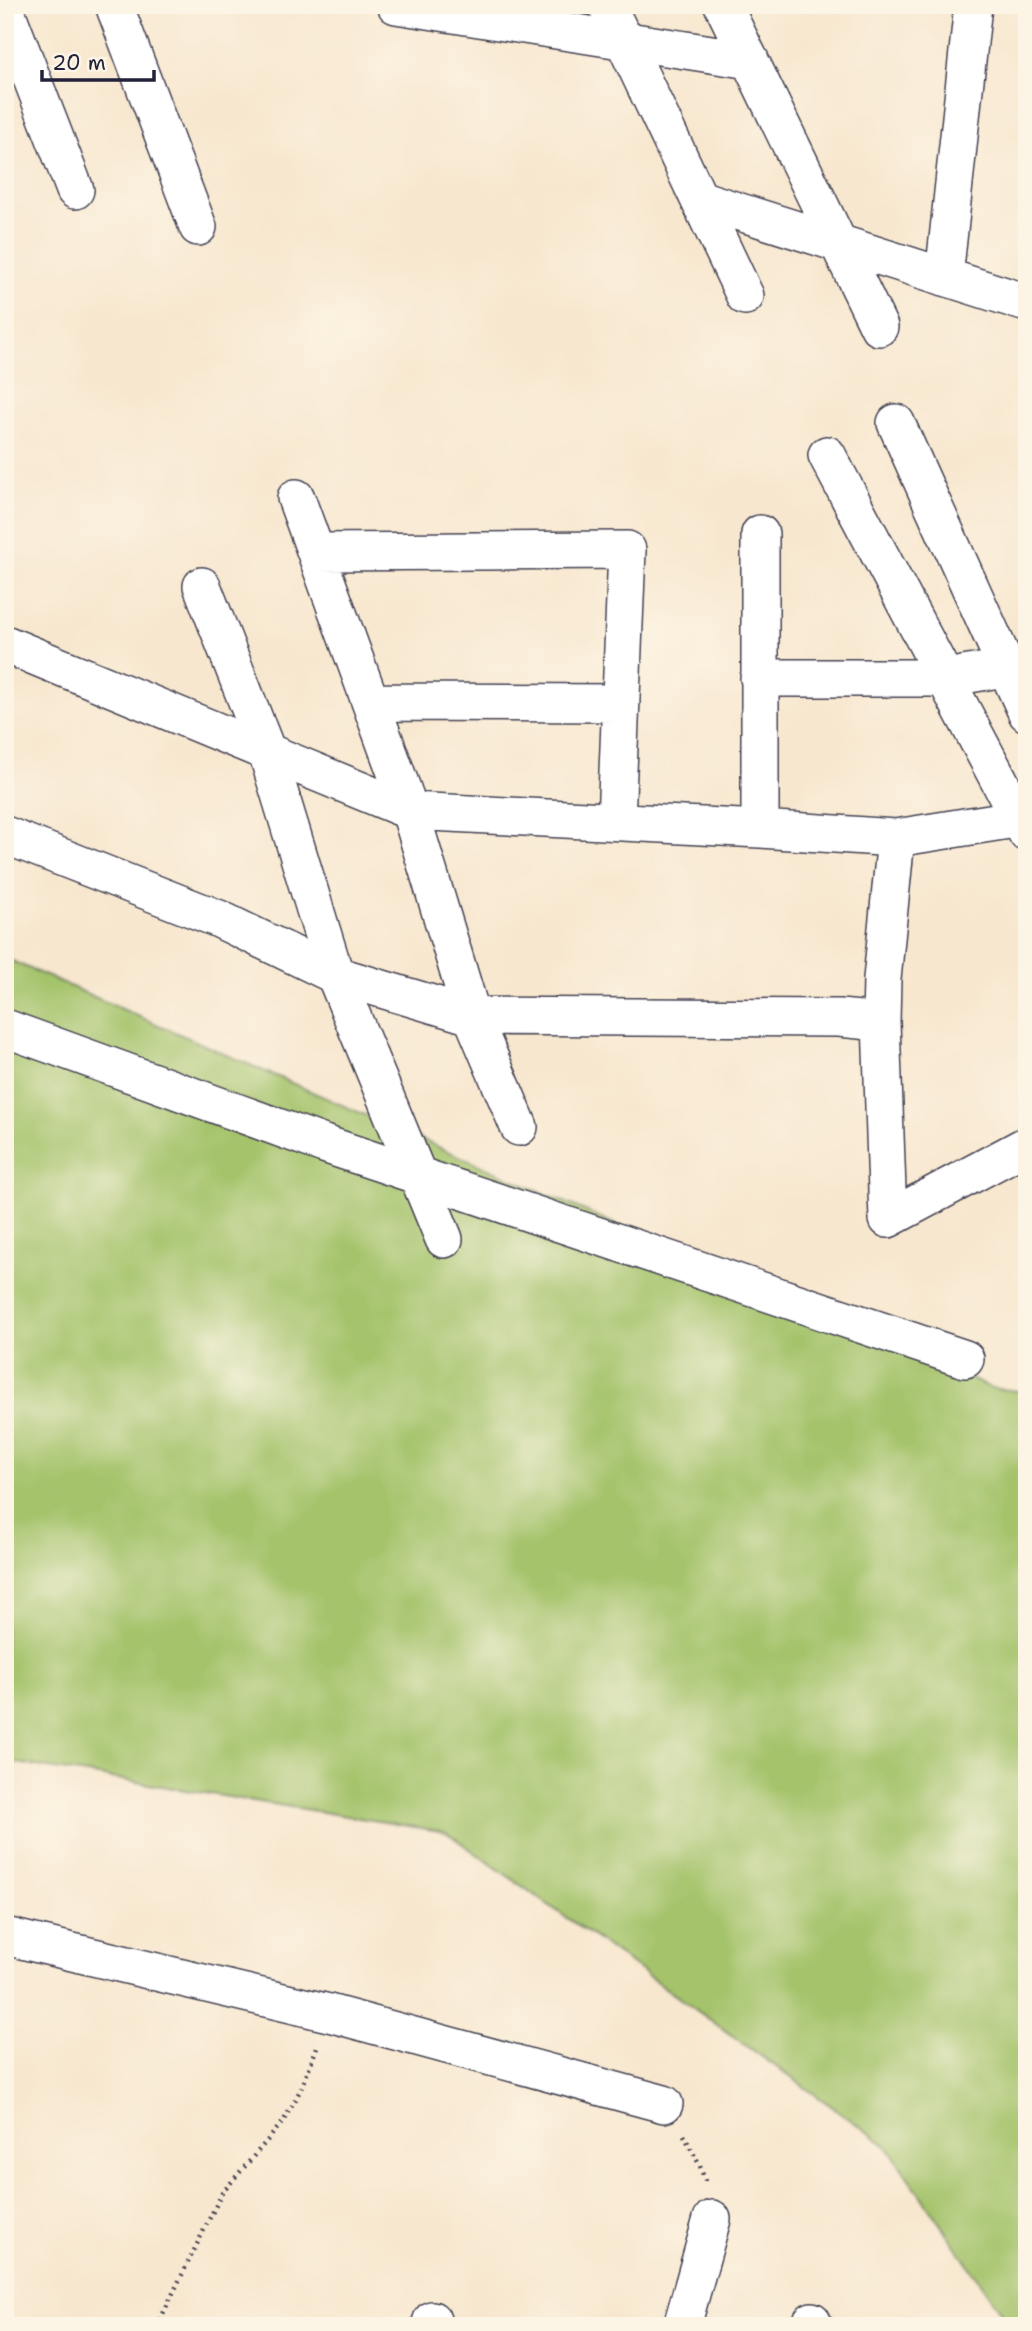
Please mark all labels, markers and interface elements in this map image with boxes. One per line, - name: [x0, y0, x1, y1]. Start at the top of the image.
- scale bar: [42, 38, 154, 82]
- text: 20 m: [52, 49, 106, 77]

